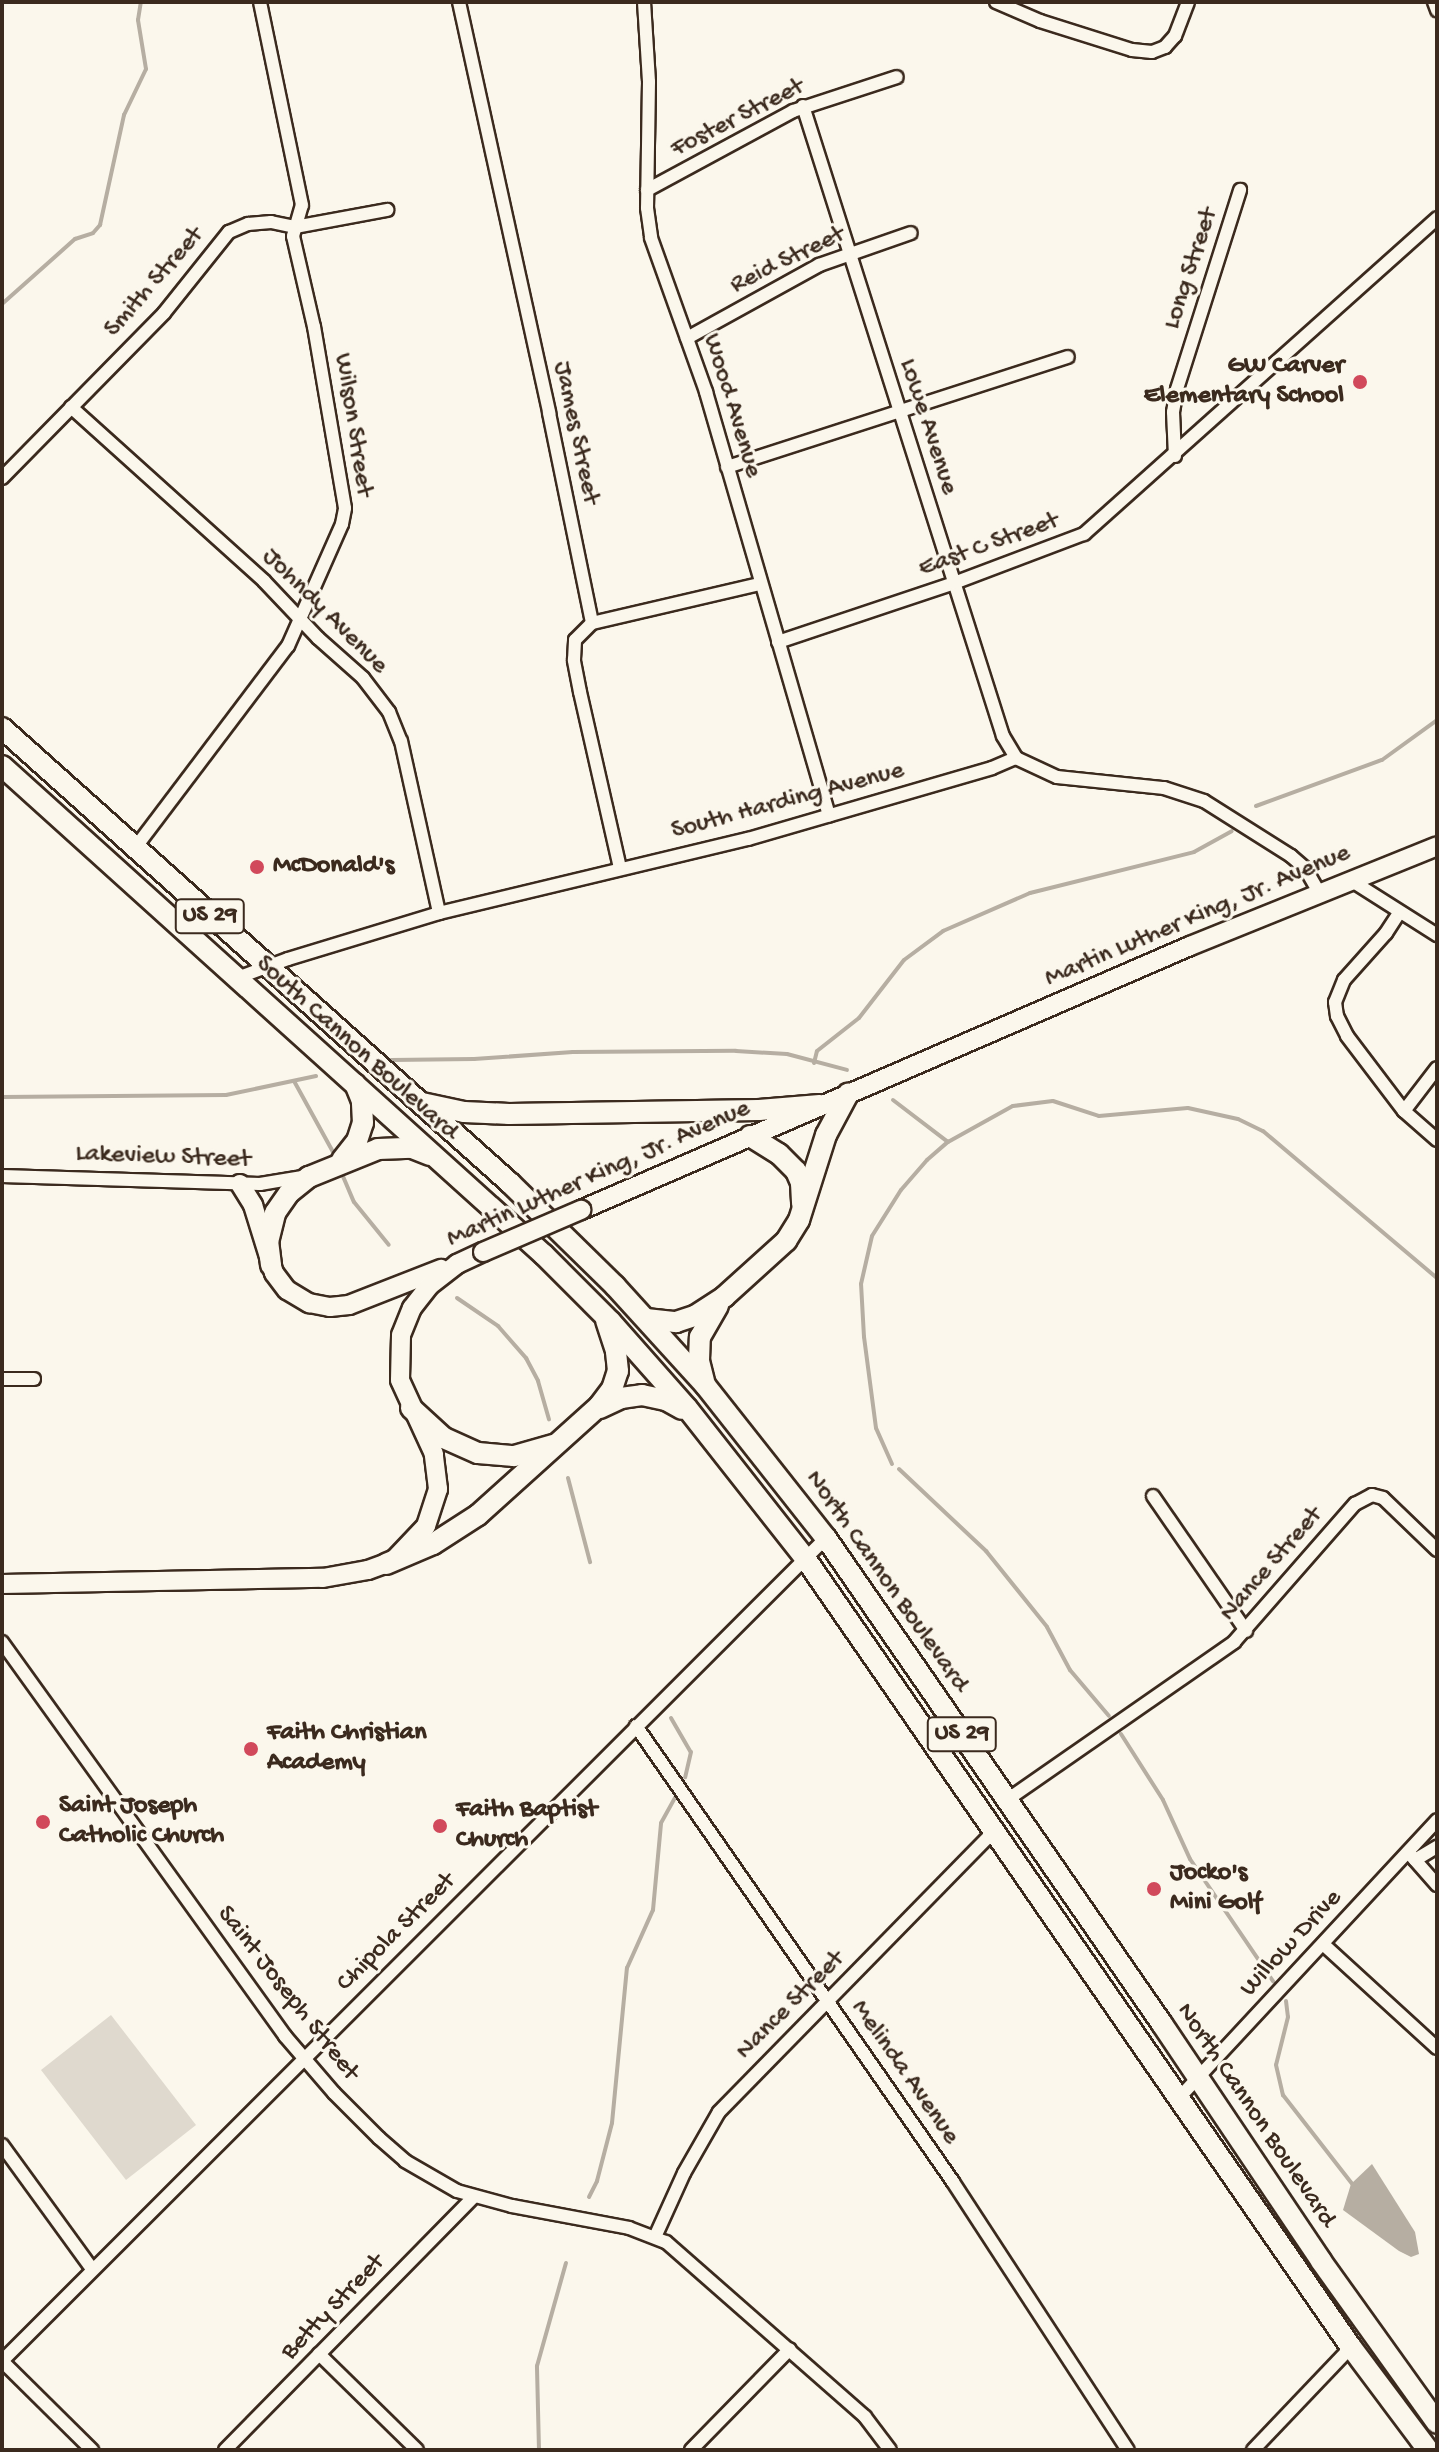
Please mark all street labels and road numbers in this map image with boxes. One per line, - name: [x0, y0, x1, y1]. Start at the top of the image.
- street label: Foster Street: [666, 72, 810, 166]
- street label: Long Street: [1158, 204, 1226, 334]
- street label: Reid Street: [726, 220, 850, 302]
- street label: Smith Street: [99, 221, 211, 345]
- street label: Wood Avenue: [694, 330, 768, 482]
- street label: Wilson Street: [325, 351, 379, 499]
- street label: Lowe Avenue: [890, 355, 964, 499]
- street label: James Street: [545, 359, 605, 507]
- street label: East C Street: [915, 506, 1063, 586]
- street label: Johndy Avenue: [254, 542, 394, 682]
- street label: South Harding Avenue: [668, 756, 908, 848]
- street label: Martin Luther King, Jr. Avenue: [1041, 838, 1355, 996]
- road number: US 29: [174, 896, 246, 936]
- street label: South Cannon Boulevard: [248, 950, 464, 1148]
- street label: Martin Luther King, Jr. Avenue: [443, 1094, 755, 1256]
- street label: Lakeview Street: [75, 1139, 251, 1177]
- street label: North Cannon Boulevard: [797, 1465, 975, 1699]
- street label: Nance Street: [1214, 1501, 1330, 1629]
- road number: US 29: [926, 1714, 998, 1754]
- street label: Chipola Street: [331, 1867, 463, 1999]
- street label: Willow Drive: [1234, 1884, 1350, 2004]
- street label: Saint Joseph Street: [209, 1900, 365, 2088]
- street label: Nance Street: [730, 1945, 852, 2067]
- street label: Melinda Avenue: [843, 1995, 965, 2151]
- street label: North Cannon Boulevard: [1168, 1998, 1342, 2234]
- street label: Betty Street: [275, 2248, 393, 2368]

